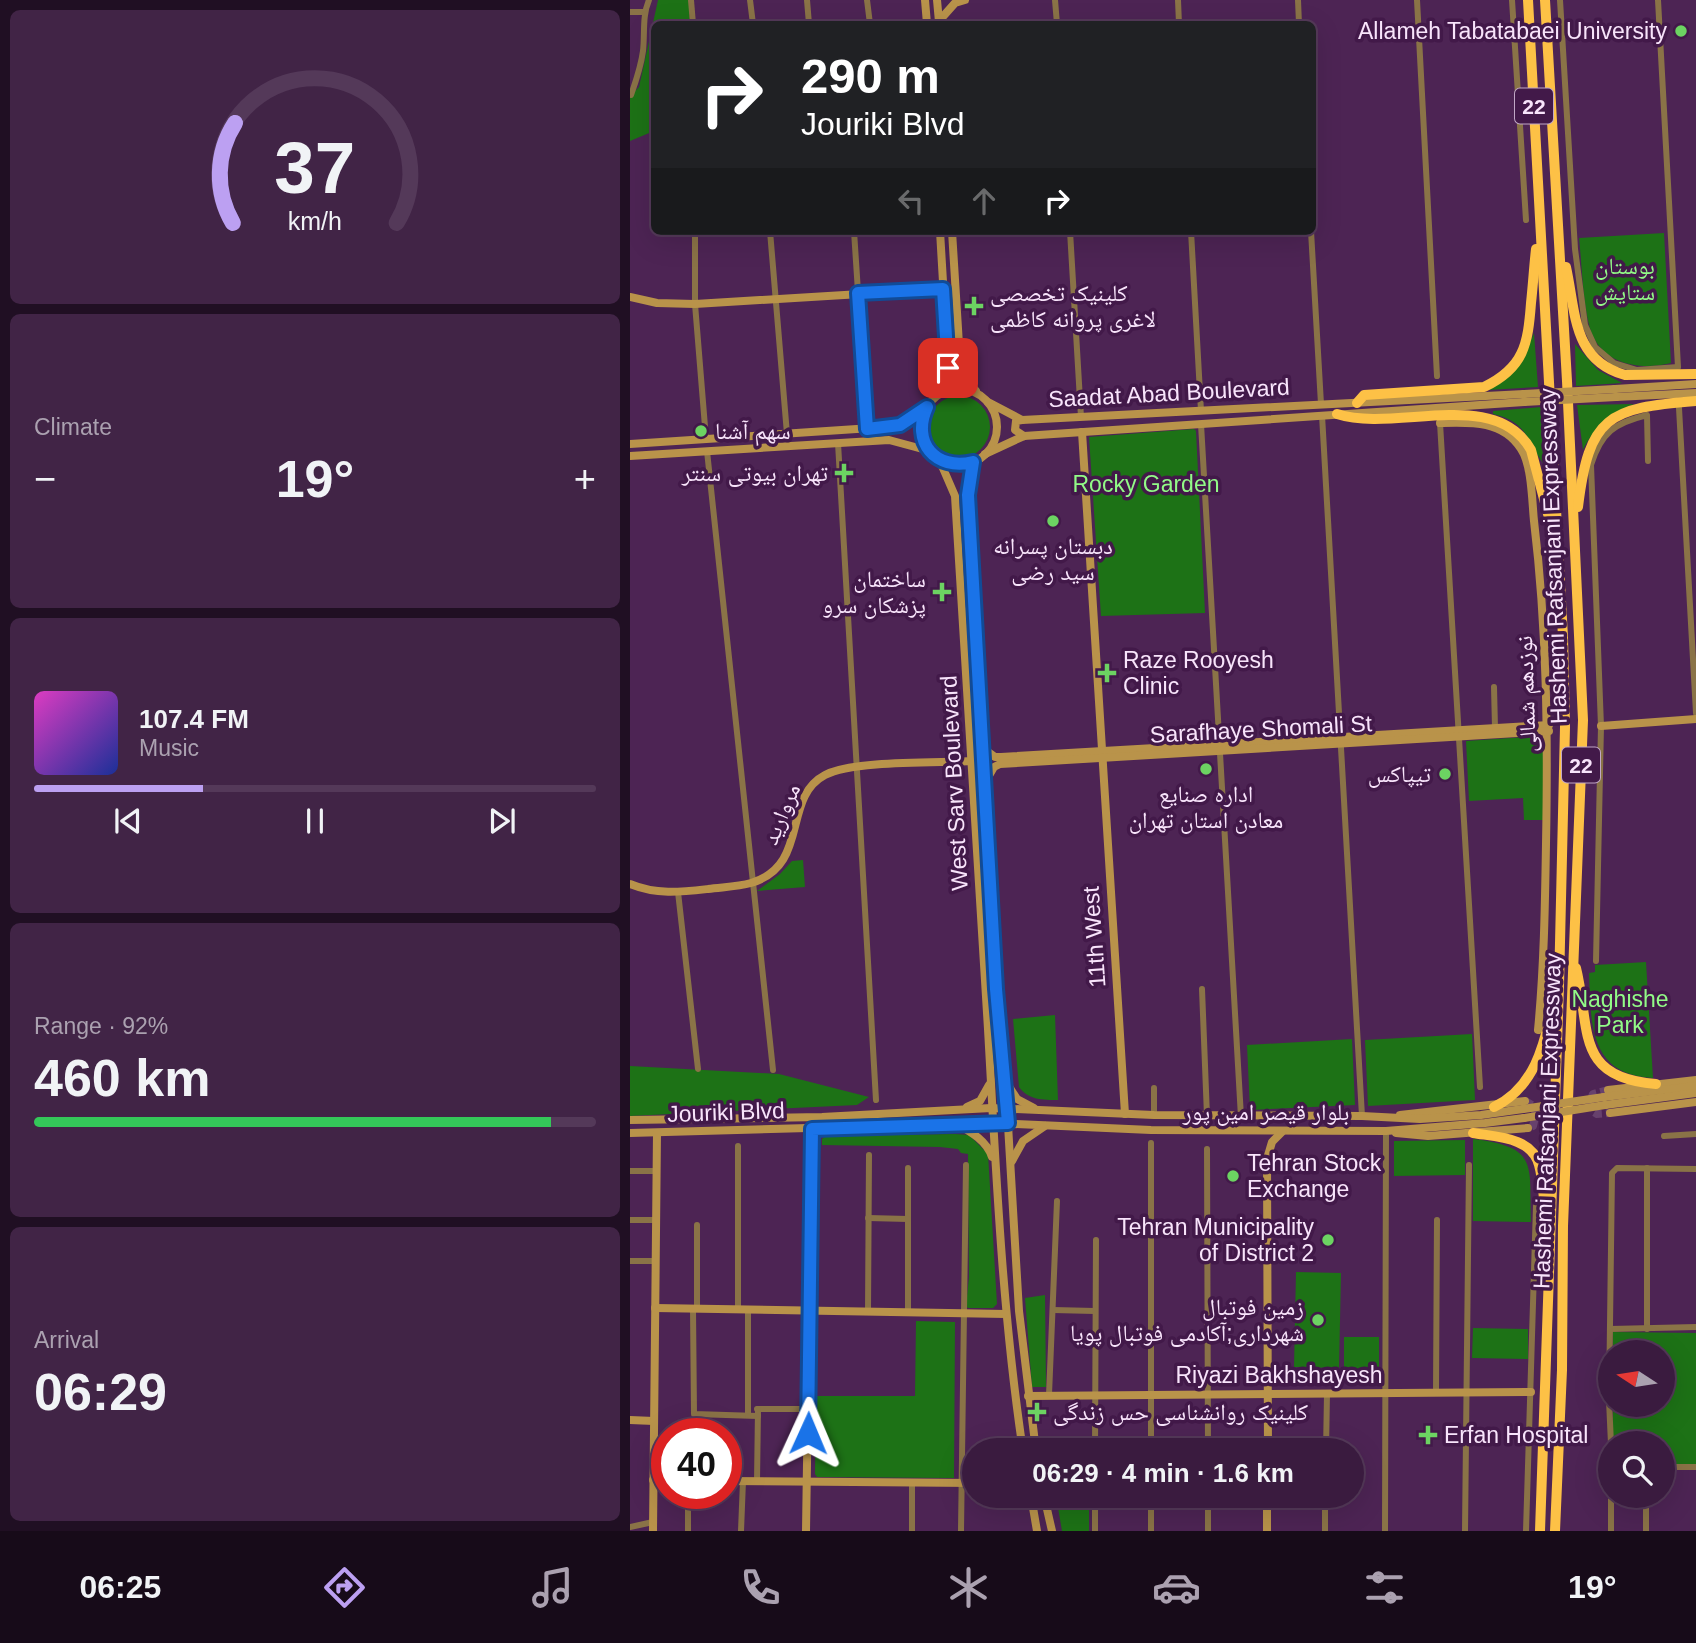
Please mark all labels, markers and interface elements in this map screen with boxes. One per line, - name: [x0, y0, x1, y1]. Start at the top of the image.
- place label: Allameh Tabatabaei University: [1358, 18, 1667, 44]
- marker: Allameh Tabatabaei University: [1673, 23, 1689, 39]
- icon: right: [686, 49, 777, 140]
- text: 290 m: [801, 49, 940, 103]
- road number: 22: [1515, 88, 1553, 124]
- text: Jouriki Blvd: [801, 106, 965, 142]
- text: 37: [275, 127, 355, 208]
- icon: left: [892, 182, 930, 220]
- icon: ahead: [965, 182, 1003, 220]
- icon: right: [1038, 182, 1076, 220]
- text: km/h: [288, 207, 342, 235]
- park label: بوستان ستایش: [1595, 253, 1655, 306]
- place label: کلینیک تخصصی لاغری پروانه کاظمی: [990, 280, 1156, 333]
- marker: کلینیک تخصصی لاغری پروانه کاظمی: [964, 296, 984, 316]
- pin: [918, 338, 978, 398]
- icon: arrive: [929, 349, 967, 387]
- street label: Saadat Abad Boulevard: [1048, 374, 1290, 412]
- street label: Hashemi Rafsanjani Expressway: [1534, 387, 1572, 724]
- text: Climate: [34, 414, 112, 440]
- place label: سهم آشنا: [715, 418, 791, 447]
- marker: سهم آشنا: [693, 423, 709, 439]
- text: 19°: [276, 450, 354, 508]
- text: −: [34, 458, 56, 500]
- text: +: [574, 458, 596, 500]
- place label: تهران بیوتی سنتر: [681, 460, 828, 487]
- marker: تهران بیوتی سنتر: [834, 463, 854, 483]
- park label: Rocky Garden: [1072, 471, 1220, 497]
- marker: دبستان پسرانه سید رضی: [1045, 513, 1061, 529]
- place label: دبستان پسرانه سید رضی: [993, 533, 1113, 586]
- place label: ساختمان پزشکان سرو: [822, 566, 926, 619]
- marker: ساختمان پزشکان سرو: [932, 582, 952, 602]
- street label: نوزدهم شمالی: [1511, 635, 1544, 753]
- place label: Raze Rooyesh Clinic: [1123, 647, 1274, 699]
- marker: Raze Rooyesh Clinic: [1097, 663, 1117, 683]
- street label: West Sarv Boulevard: [935, 675, 973, 891]
- text: 107.4 FM: [139, 704, 249, 734]
- street label: Sarafhaye Shomali St: [1149, 710, 1373, 748]
- text: Music: [139, 735, 199, 761]
- road number: 22: [1562, 748, 1600, 782]
- marker: اداره صنایع معادن استان تهران: [1198, 761, 1214, 777]
- place label: تیپاکس: [1368, 761, 1431, 788]
- marker: تیپاکس: [1437, 766, 1453, 782]
- street label: مروارید: [757, 780, 806, 849]
- place label: اداره صنایع معادن استان تهران: [1129, 781, 1283, 834]
- icon: previous: [109, 802, 147, 840]
- icon: pause: [296, 802, 334, 840]
- icon: next: [483, 802, 521, 840]
- street label: 11th West: [1077, 885, 1111, 989]
- street label: Hashemi Rafsanjani Expressway: [1528, 952, 1566, 1289]
- park label: Naghishe Park: [1571, 986, 1669, 1038]
- text: Range · 92%: [34, 1013, 168, 1039]
- text: 460 km: [34, 1049, 210, 1107]
- street label: Jouriki Blvd: [667, 1097, 785, 1127]
- street label: بلوار قیصر امین پور: [1182, 1099, 1349, 1126]
- place label: Tehran Stock Exchange: [1247, 1150, 1382, 1202]
- marker: Tehran Stock Exchange: [1225, 1168, 1241, 1184]
- place label: Tehran Municipality of District 2: [1117, 1214, 1314, 1266]
- marker: Tehran Municipality of District 2: [1320, 1232, 1336, 1248]
- place label: زمین فوتبال شهرداری;آکادمی فوتبال پویا: [1070, 1294, 1304, 1347]
- marker: زمین فوتبال شهرداری;آکادمی فوتبال پویا: [1310, 1312, 1326, 1328]
- text: Arrival: [34, 1327, 99, 1353]
- north arrow: [1598, 1340, 1675, 1418]
- map controls: [1598, 1340, 1675, 1508]
- street label: Riyazi Bakhshayesh: [1175, 1362, 1383, 1388]
- text: 06:29: [34, 1363, 167, 1421]
- position arrow: [771, 1396, 845, 1470]
- place label: کلینیک روانشناسی حس زندگی: [1053, 1399, 1309, 1426]
- marker: کلینیک روانشناسی حس زندگی: [1027, 1402, 1047, 1422]
- speed limit sign: 40: [651, 1418, 742, 1509]
- place label: Erfan Hospital: [1444, 1422, 1588, 1448]
- marker: Erfan Hospital: [1418, 1425, 1438, 1445]
- button: search: [1598, 1431, 1675, 1508]
- text: 06:29 · 4 min · 1.6 km: [1032, 1458, 1294, 1488]
- icon: directions: [320, 1563, 369, 1612]
- icon: music: [528, 1563, 577, 1612]
- icon: phone: [736, 1563, 785, 1612]
- icon: climate: [944, 1563, 993, 1612]
- icon: car: [1152, 1563, 1201, 1612]
- icon: filters: [1360, 1563, 1409, 1612]
- text: 06:25: [79, 1569, 161, 1605]
- text: 19°: [1568, 1569, 1617, 1605]

